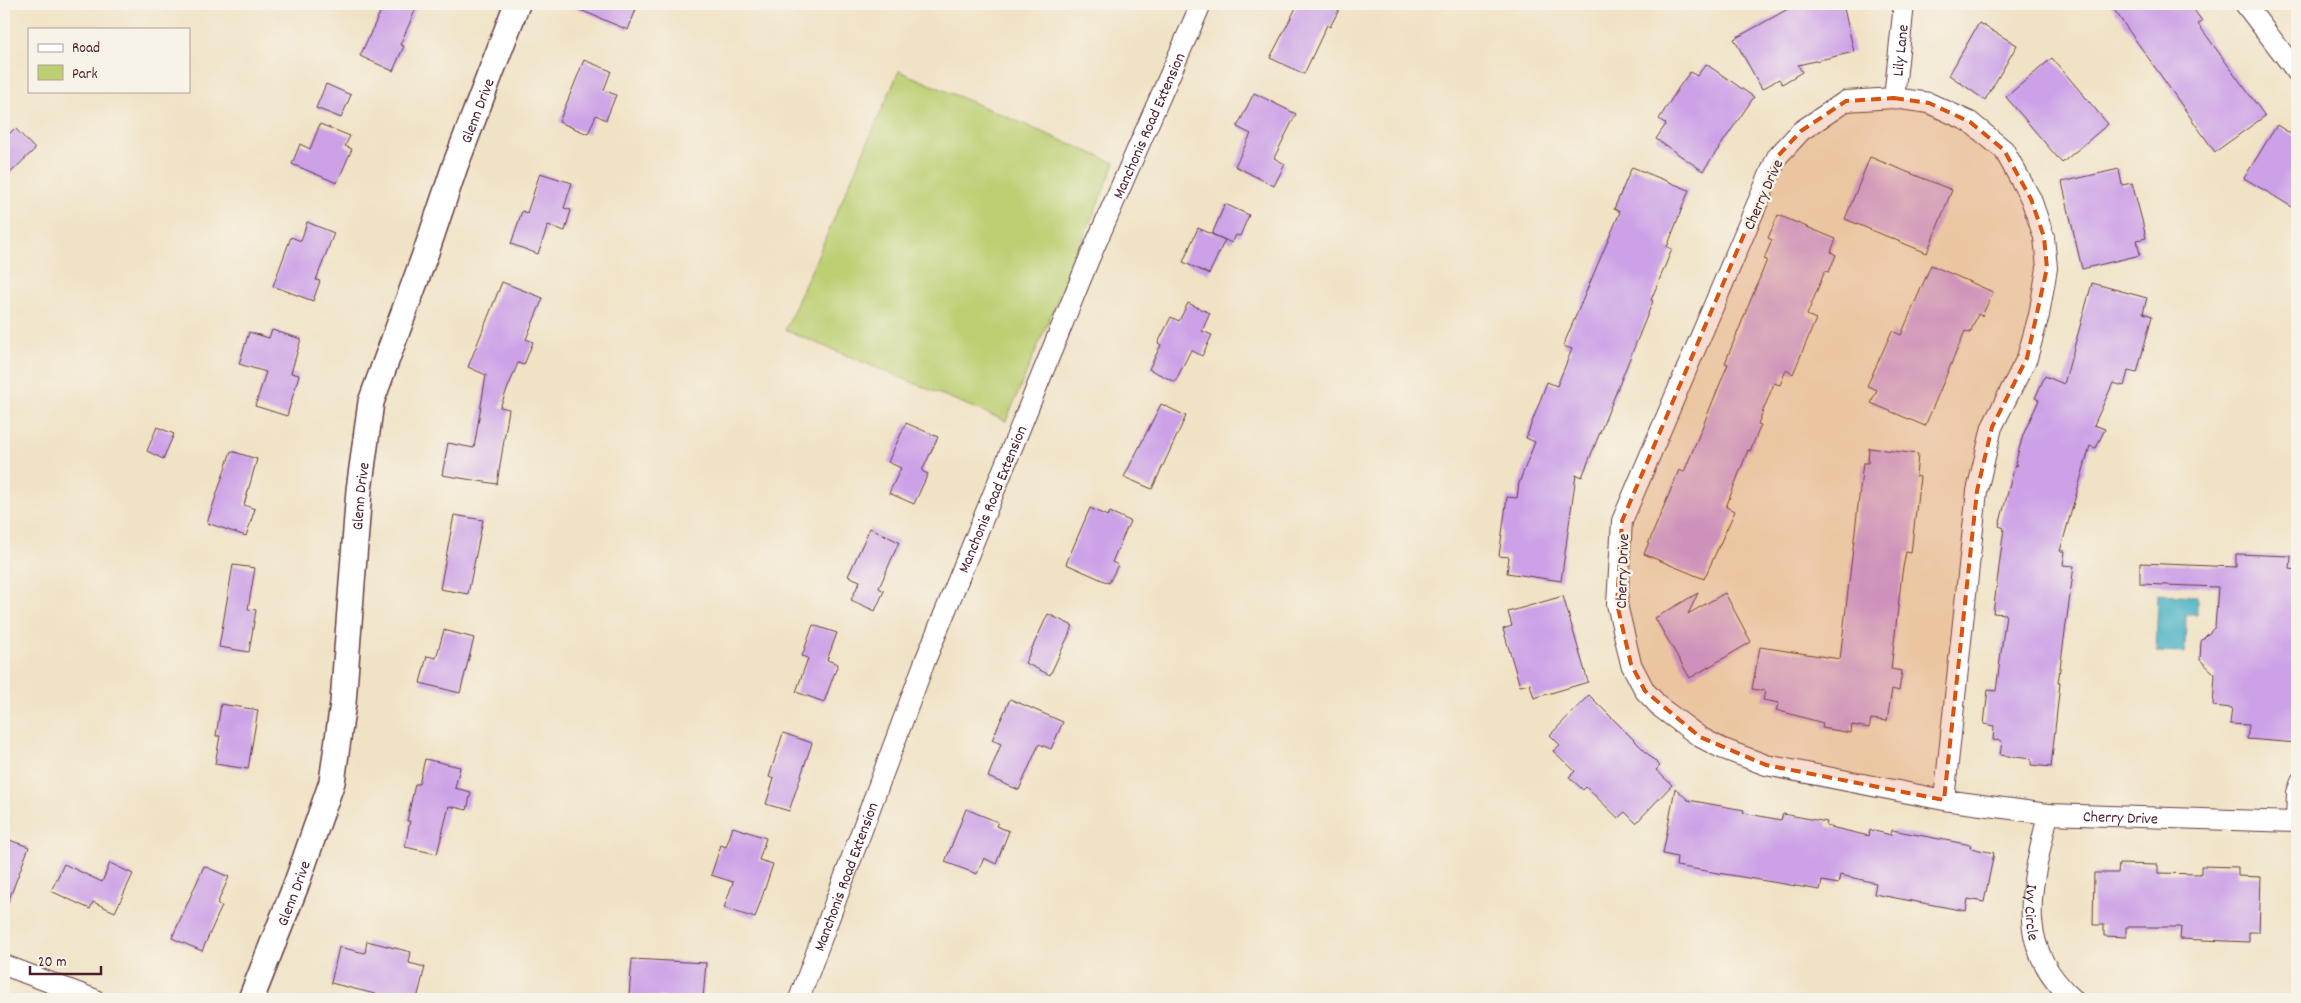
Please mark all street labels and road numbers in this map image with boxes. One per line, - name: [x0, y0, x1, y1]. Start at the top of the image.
- street label: Lily Lane: [1887, 23, 1916, 78]
- street label: Manchonis Road Extension: [1108, 50, 1192, 203]
- street label: Glenn Drive: [456, 75, 502, 147]
- street label: Cherry Drive: [1739, 156, 1790, 234]
- street label: Manchonis Road Extension: [953, 422, 1034, 577]
- street label: Glenn Drive: [347, 461, 377, 531]
- street label: Cherry Drive: [1611, 533, 1636, 609]
- street label: Manchonis Road Extension: [809, 799, 885, 955]
- street label: Cherry Drive: [2082, 806, 2158, 832]
- street label: Glenn Drive: [272, 858, 318, 930]
- street label: Ivy Circle: [2018, 883, 2044, 943]

